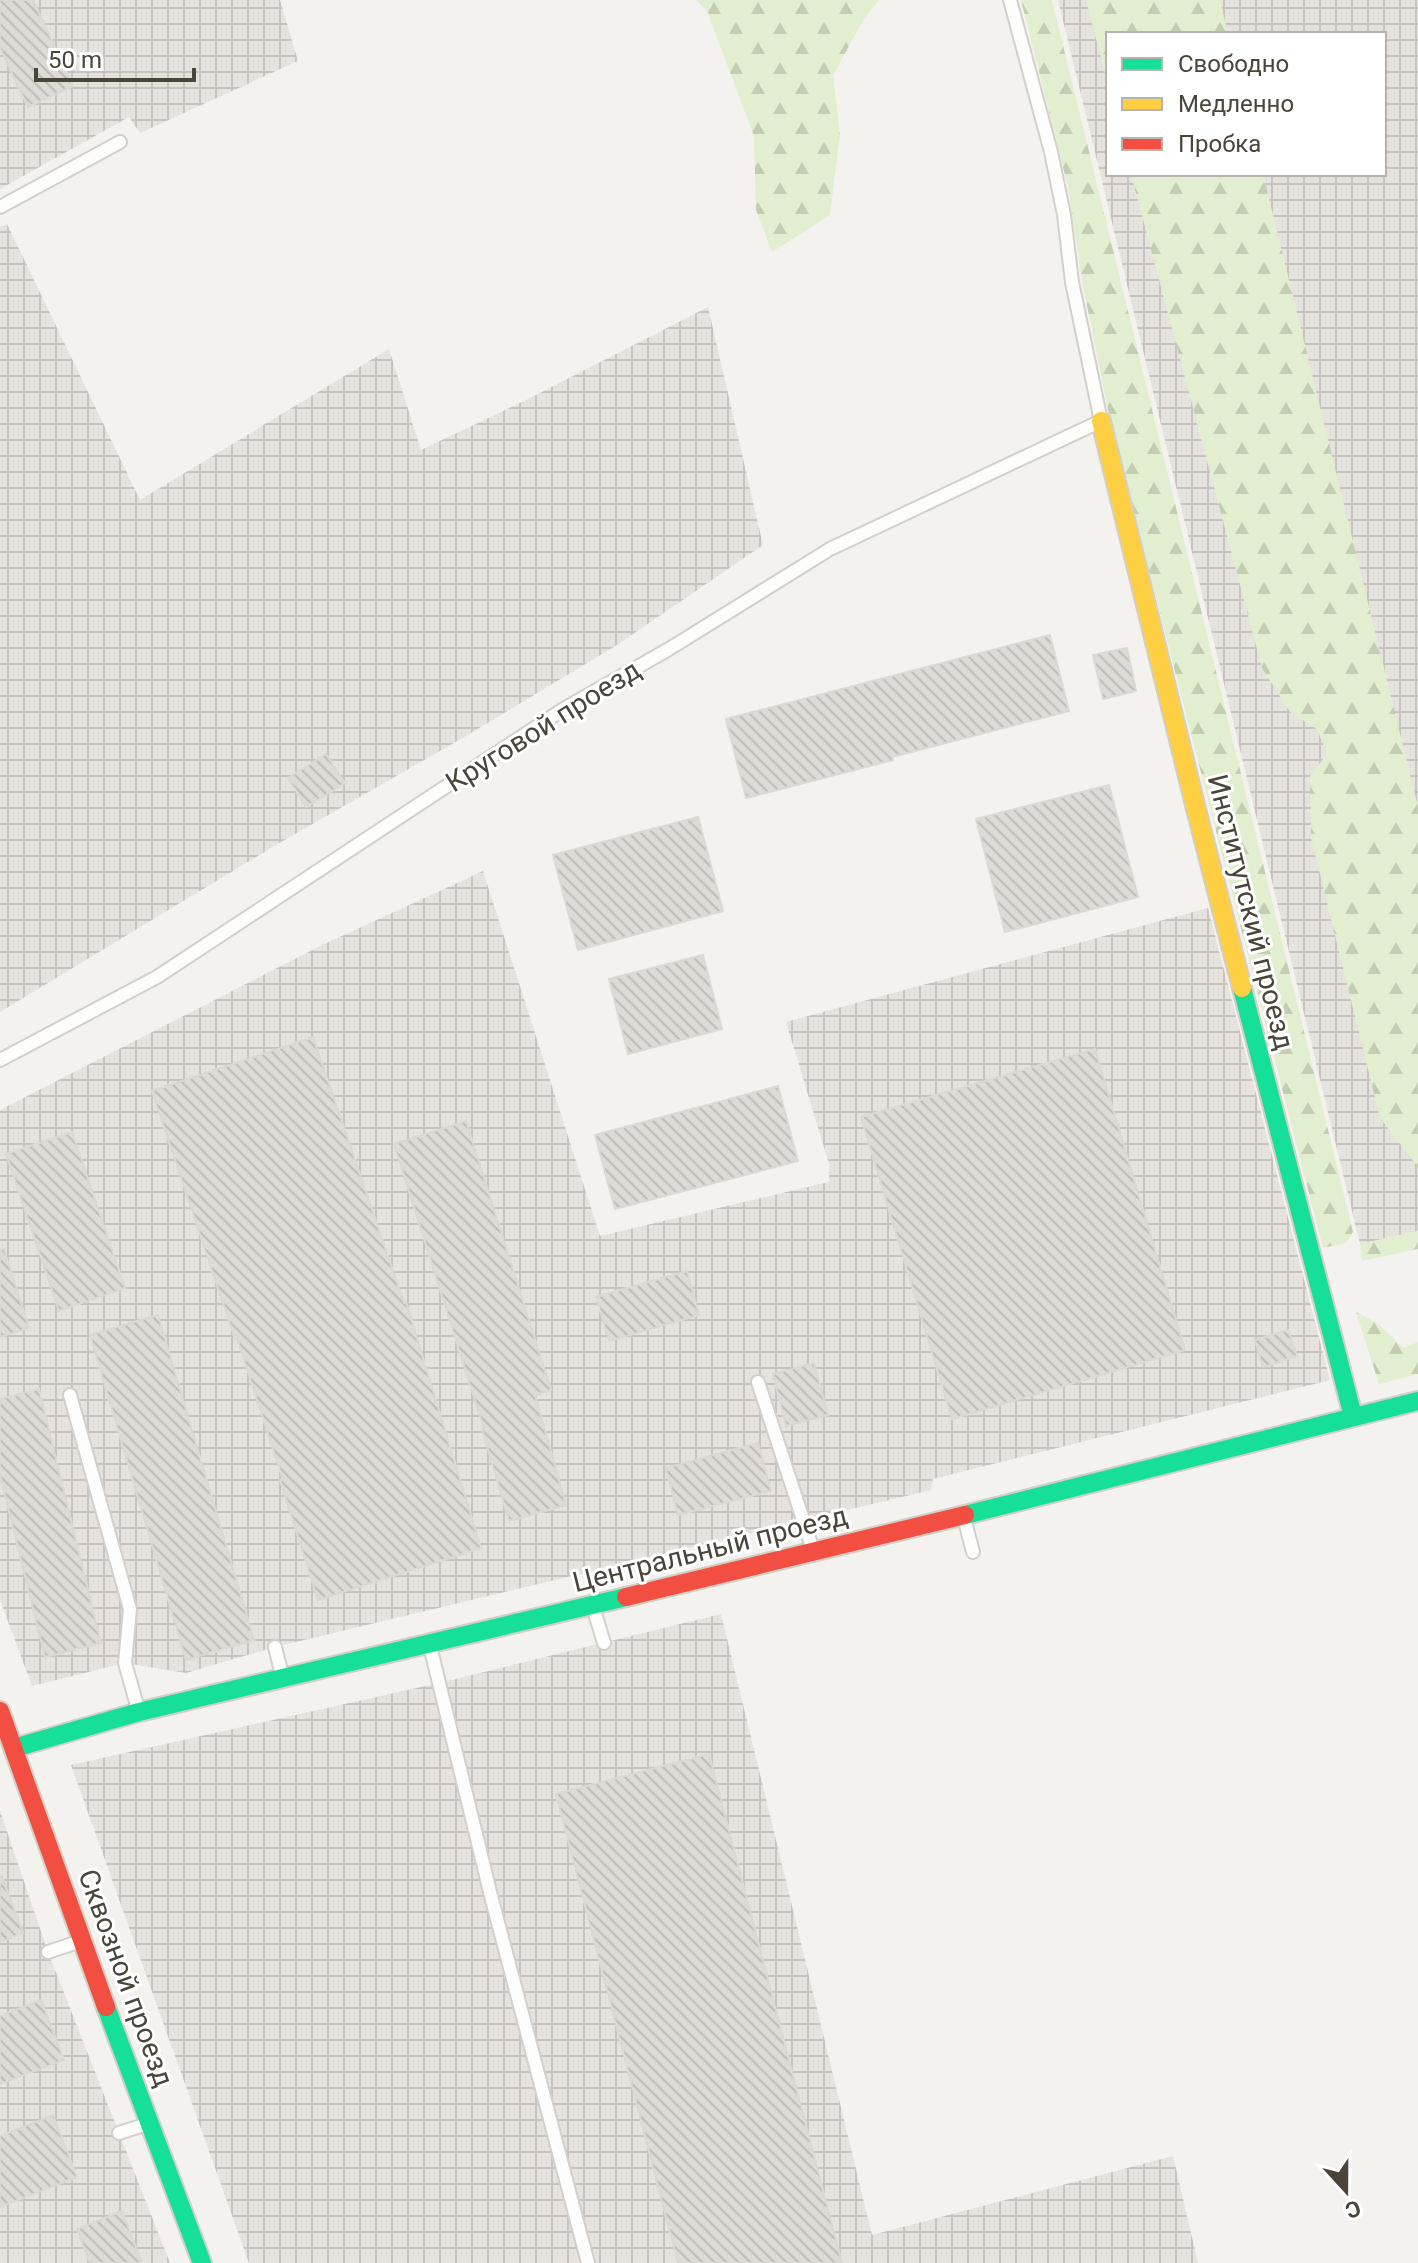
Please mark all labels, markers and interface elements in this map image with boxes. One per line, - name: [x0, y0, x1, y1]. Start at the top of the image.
- scale bar: [36, 32, 194, 82]
- legend: [1106, 32, 1386, 176]
- text: 50 m: [48, 46, 102, 74]
- text: Свободно: [1178, 50, 1289, 78]
- text: Медленно: [1178, 90, 1294, 118]
- text: Пробка: [1178, 130, 1261, 158]
- street label: Круговой проезд: [440, 653, 646, 799]
- street label: Институтский проезд: [1201, 771, 1301, 1053]
- street label: Центральный проезд: [569, 1499, 851, 1599]
- street label: Сквозной проезд: [71, 1865, 181, 2091]
- north arrow: [1306, 2151, 1386, 2231]
- text: С: [1342, 2195, 1364, 2223]

